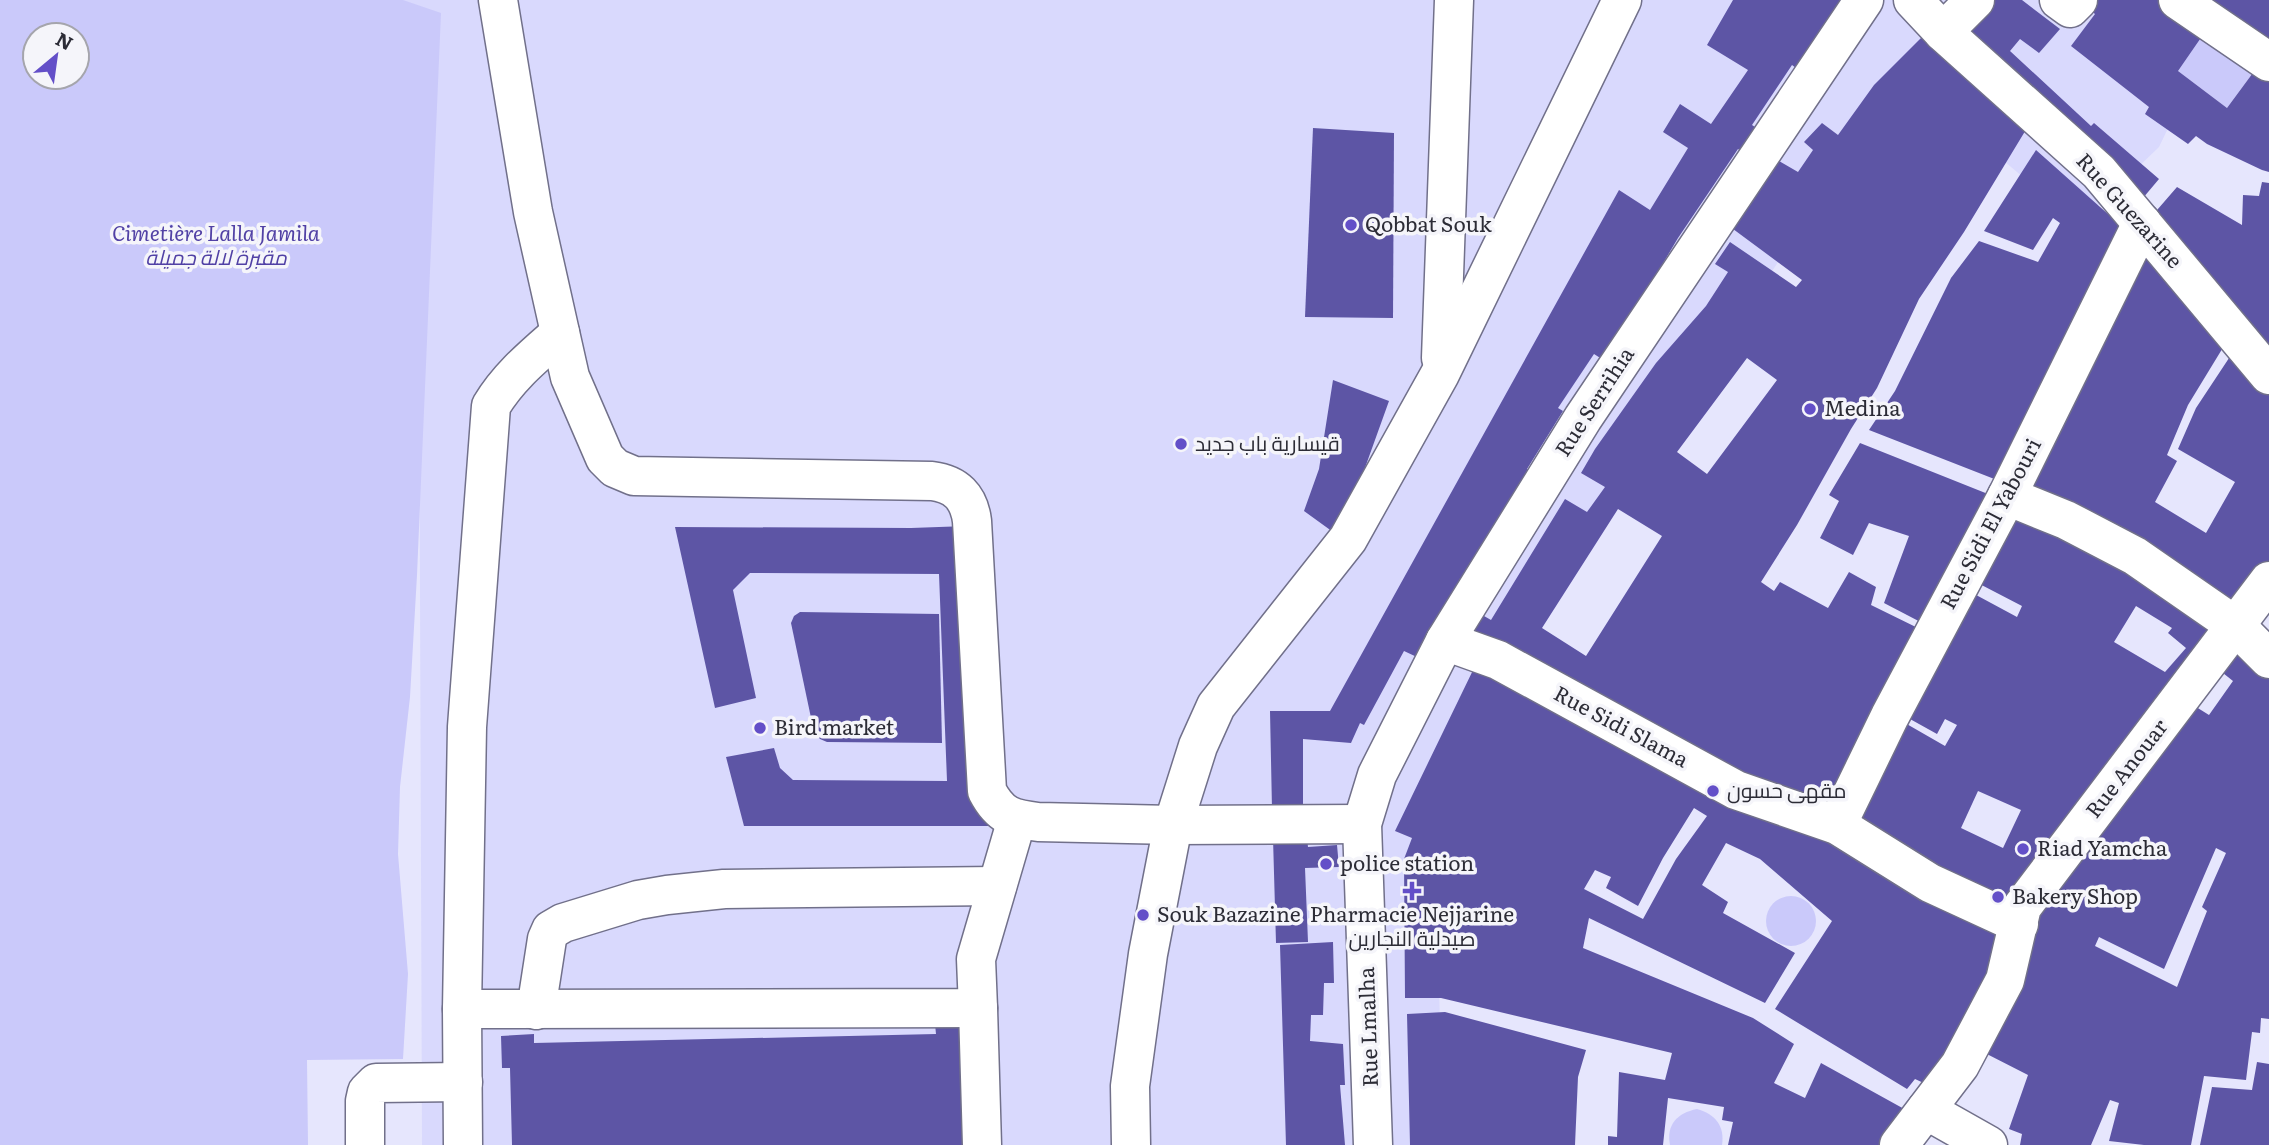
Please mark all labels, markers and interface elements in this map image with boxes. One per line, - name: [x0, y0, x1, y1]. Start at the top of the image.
- north arrow: [21, 21, 91, 91]
- text: N: [51, 24, 79, 56]
- street label: Rue Guezarine: [2071, 145, 2191, 274]
- place label: Qobbat Souk: [1365, 207, 1492, 238]
- park label: Cimetière Lalla Jamila مقبرة لالة جميلة: [112, 216, 320, 271]
- marker: Qobbat Souk: [1343, 217, 1359, 233]
- street label: Rue Serrihia: [1546, 339, 1640, 462]
- place label: Medina: [1824, 391, 1901, 422]
- marker: Medina: [1802, 401, 1818, 417]
- place label: قيسارية باب جديد: [1195, 426, 1340, 457]
- street label: Rue Sidi El Yabouri: [1931, 432, 2047, 614]
- marker: قيسارية باب جديد: [1173, 436, 1189, 452]
- street label: Rue Sidi Slama: [1549, 676, 1696, 774]
- place label: Bird market: [774, 710, 895, 741]
- street label: Rue Anouar: [2076, 711, 2174, 824]
- marker: Bird market: [752, 720, 768, 736]
- place label: مقهى حسون: [1727, 773, 1846, 804]
- marker: مقهى حسون: [1705, 783, 1721, 799]
- place label: Riad Yamcha: [2037, 831, 2168, 862]
- marker: Riad Yamcha: [2015, 841, 2031, 857]
- place label: police station: [1340, 846, 1474, 877]
- marker: police station: [1318, 856, 1334, 872]
- place label: Bakery Shop: [2012, 879, 2138, 910]
- marker: Pharmacie Nejjarine صيدلية النجارين: [1404, 883, 1420, 899]
- marker: Bakery Shop: [1990, 889, 2006, 905]
- place label: Souk Bazazine: [1157, 897, 1301, 928]
- place label: Pharmacie Nejjarine صيدلية النجارين: [1310, 897, 1514, 952]
- marker: Souk Bazazine: [1135, 907, 1151, 923]
- street label: Rue Lmalha: [1349, 966, 1384, 1088]

